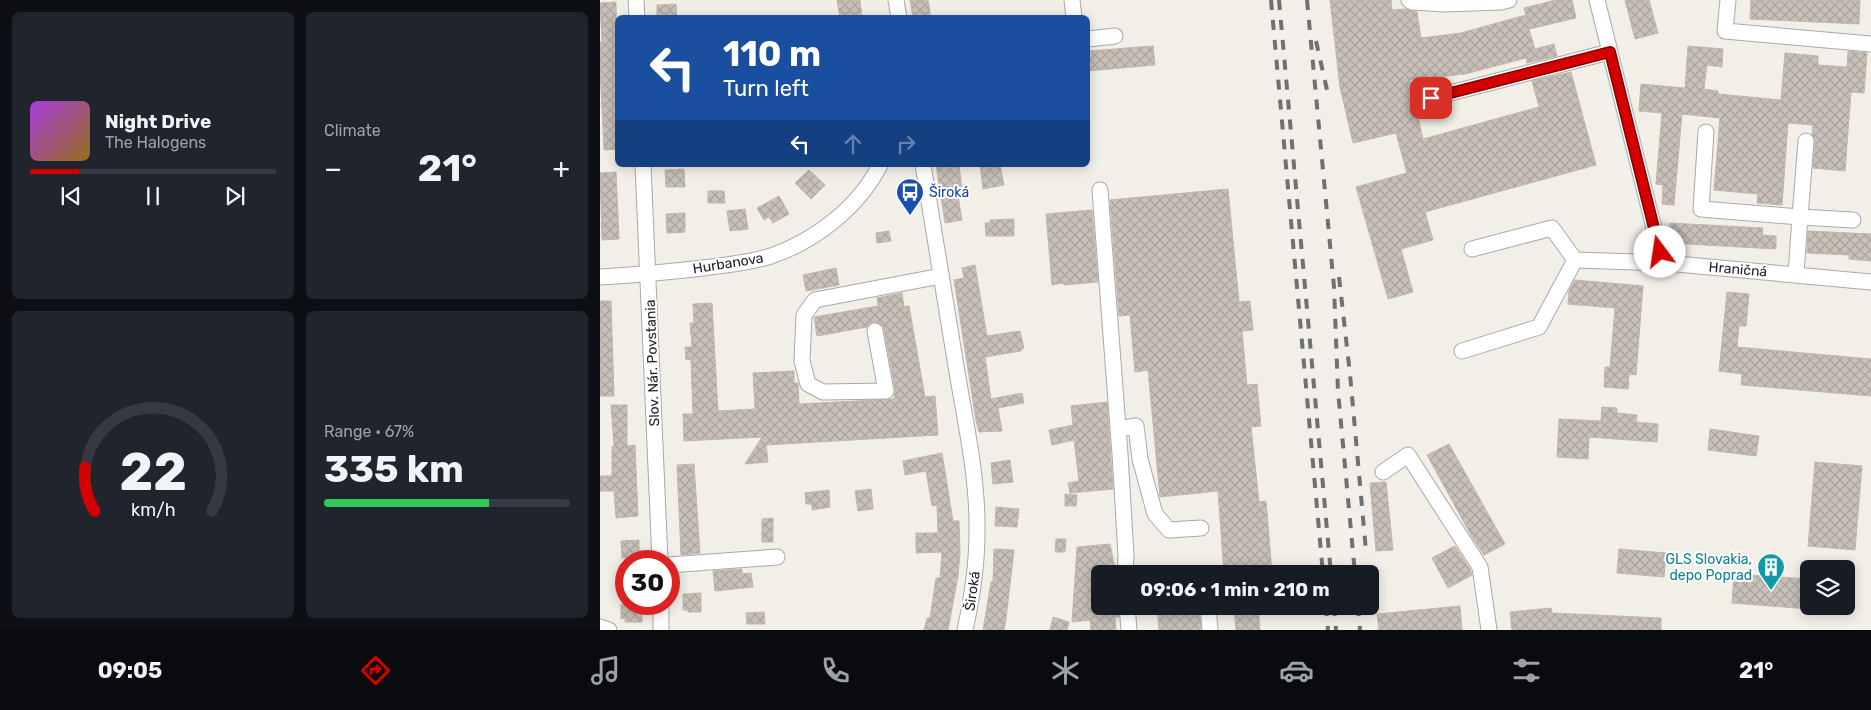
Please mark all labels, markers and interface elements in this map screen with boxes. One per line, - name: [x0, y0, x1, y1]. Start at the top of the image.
- text: 110 m: [723, 33, 821, 75]
- icon: left: [640, 35, 705, 100]
- text: Turn left: [723, 75, 809, 102]
- pin: [1410, 77, 1452, 119]
- icon: arrive: [1417, 84, 1445, 112]
- text: Night Drive: [105, 110, 211, 133]
- text: Climate: [324, 121, 381, 140]
- icon: left: [786, 130, 814, 158]
- icon: ahead: [839, 130, 867, 158]
- icon: right: [892, 130, 920, 158]
- text: The Halogens: [105, 133, 206, 152]
- text: 21°: [418, 145, 477, 191]
- text: −: [324, 152, 342, 185]
- text: +: [553, 152, 570, 185]
- bus stop icon: Široká: [895, 177, 925, 216]
- icon: previous: [57, 182, 85, 210]
- icon: pause: [139, 182, 167, 210]
- icon: next: [221, 182, 249, 210]
- place label: Široká: [929, 183, 969, 201]
- position arrow: [1633, 225, 1685, 277]
- street label: Hurbanova: [692, 250, 765, 277]
- street label: Hraničná: [1708, 258, 1768, 281]
- street label: Slov. Nár. Povstania: [642, 299, 663, 427]
- text: Range · 67%: [324, 422, 414, 441]
- text: 22: [119, 441, 187, 503]
- text: 335 km: [324, 446, 464, 492]
- text: km/h: [131, 499, 175, 520]
- speed limit sign: 30: [615, 550, 680, 615]
- place label: GLS Slovakia, depo Poprad: [1666, 551, 1752, 584]
- building icon: GLS Slovakia, depo Poprad: [1756, 552, 1786, 591]
- map controls: [1800, 560, 1855, 615]
- button: layers: [1800, 560, 1855, 615]
- street label: Široká: [960, 570, 984, 612]
- text: 09:06 · 1 min · 210 m: [1140, 578, 1330, 601]
- icon: directions: [358, 653, 393, 688]
- icon: music: [588, 653, 623, 688]
- icon: phone: [818, 653, 853, 688]
- icon: climate: [1048, 653, 1083, 688]
- icon: car: [1279, 653, 1314, 688]
- icon: filters: [1509, 653, 1544, 688]
- text: 09:05: [98, 657, 162, 684]
- text: 21°: [1739, 657, 1773, 684]

